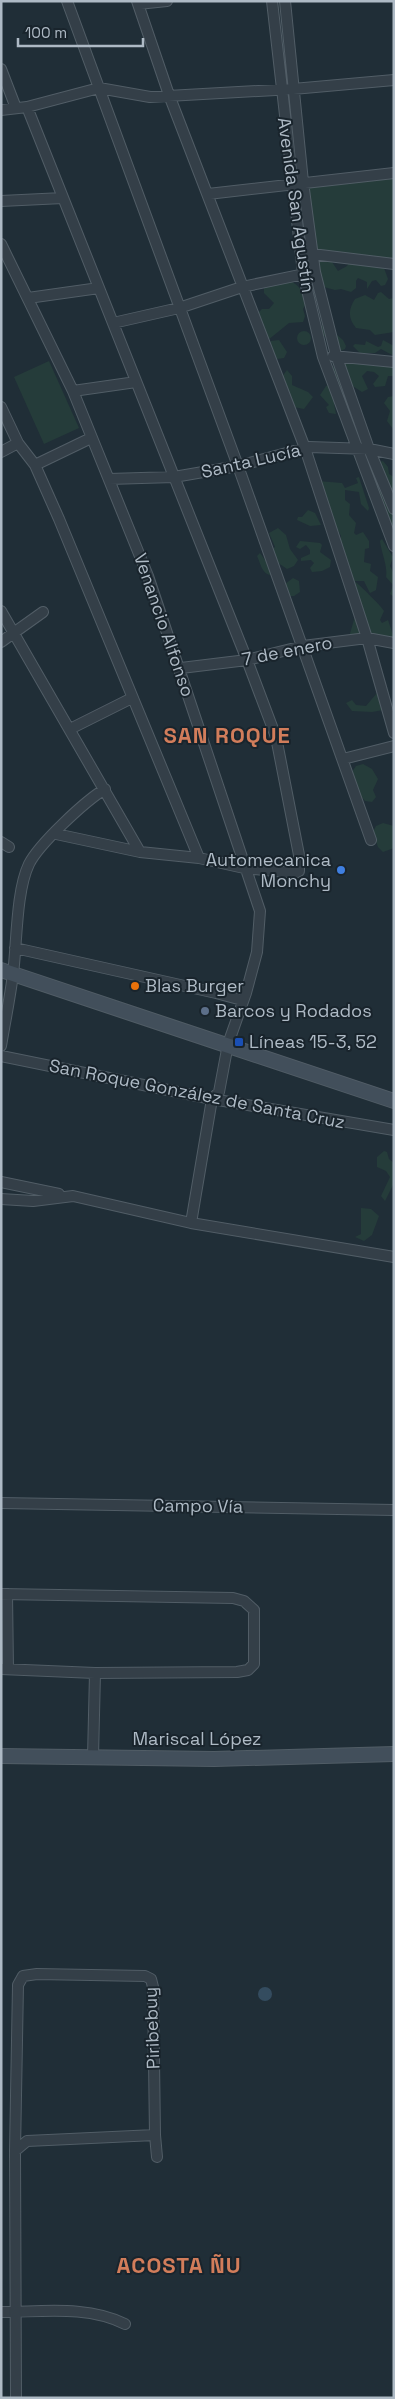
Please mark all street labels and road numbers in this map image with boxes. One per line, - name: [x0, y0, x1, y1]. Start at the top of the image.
- street label: Avenida San Agustín: [273, 116, 320, 294]
- street label: Santa Lucía: [199, 438, 303, 483]
- street label: Venancio Alfonso: [129, 550, 200, 700]
- street label: 7 de enero: [240, 630, 334, 671]
- street label: San Roque González de Santa Cruz: [47, 1054, 347, 1134]
- street label: Campo Vía: [153, 1493, 243, 1518]
- street label: Mariscal López: [133, 1727, 261, 1750]
- street label: Piribebuy: [139, 1986, 164, 2070]

